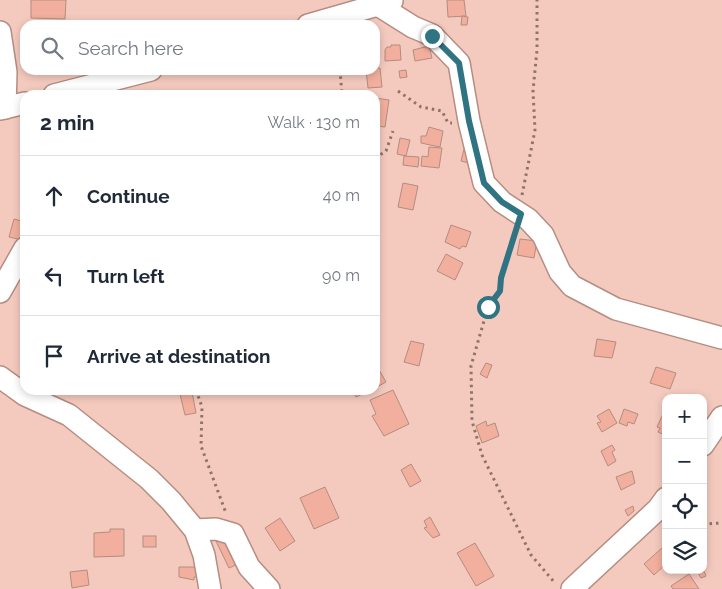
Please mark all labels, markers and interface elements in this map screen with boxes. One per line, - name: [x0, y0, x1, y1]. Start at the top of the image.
- search box: [20, 20, 380, 75]
- route end: [421, 25, 444, 48]
- icon: search: [38, 34, 66, 62]
- text: Search here: [78, 37, 184, 59]
- text: 2 min: [40, 110, 94, 135]
- text: Walk · 130 m: [267, 113, 360, 132]
- icon: ahead: [40, 182, 68, 210]
- text: Continue: [87, 185, 170, 207]
- text: 40 m: [323, 186, 360, 205]
- icon: left: [40, 262, 68, 290]
- text: Turn left: [87, 265, 164, 287]
- text: 90 m: [322, 266, 360, 285]
- route start: [477, 296, 500, 319]
- icon: arrive: [40, 342, 68, 370]
- text: Arrive at destination: [87, 345, 271, 367]
- map controls: [662, 394, 707, 574]
- button: +: [662, 394, 707, 439]
- button: −: [662, 439, 707, 484]
- button: locate: [662, 484, 707, 529]
- button: layers: [662, 529, 707, 574]

